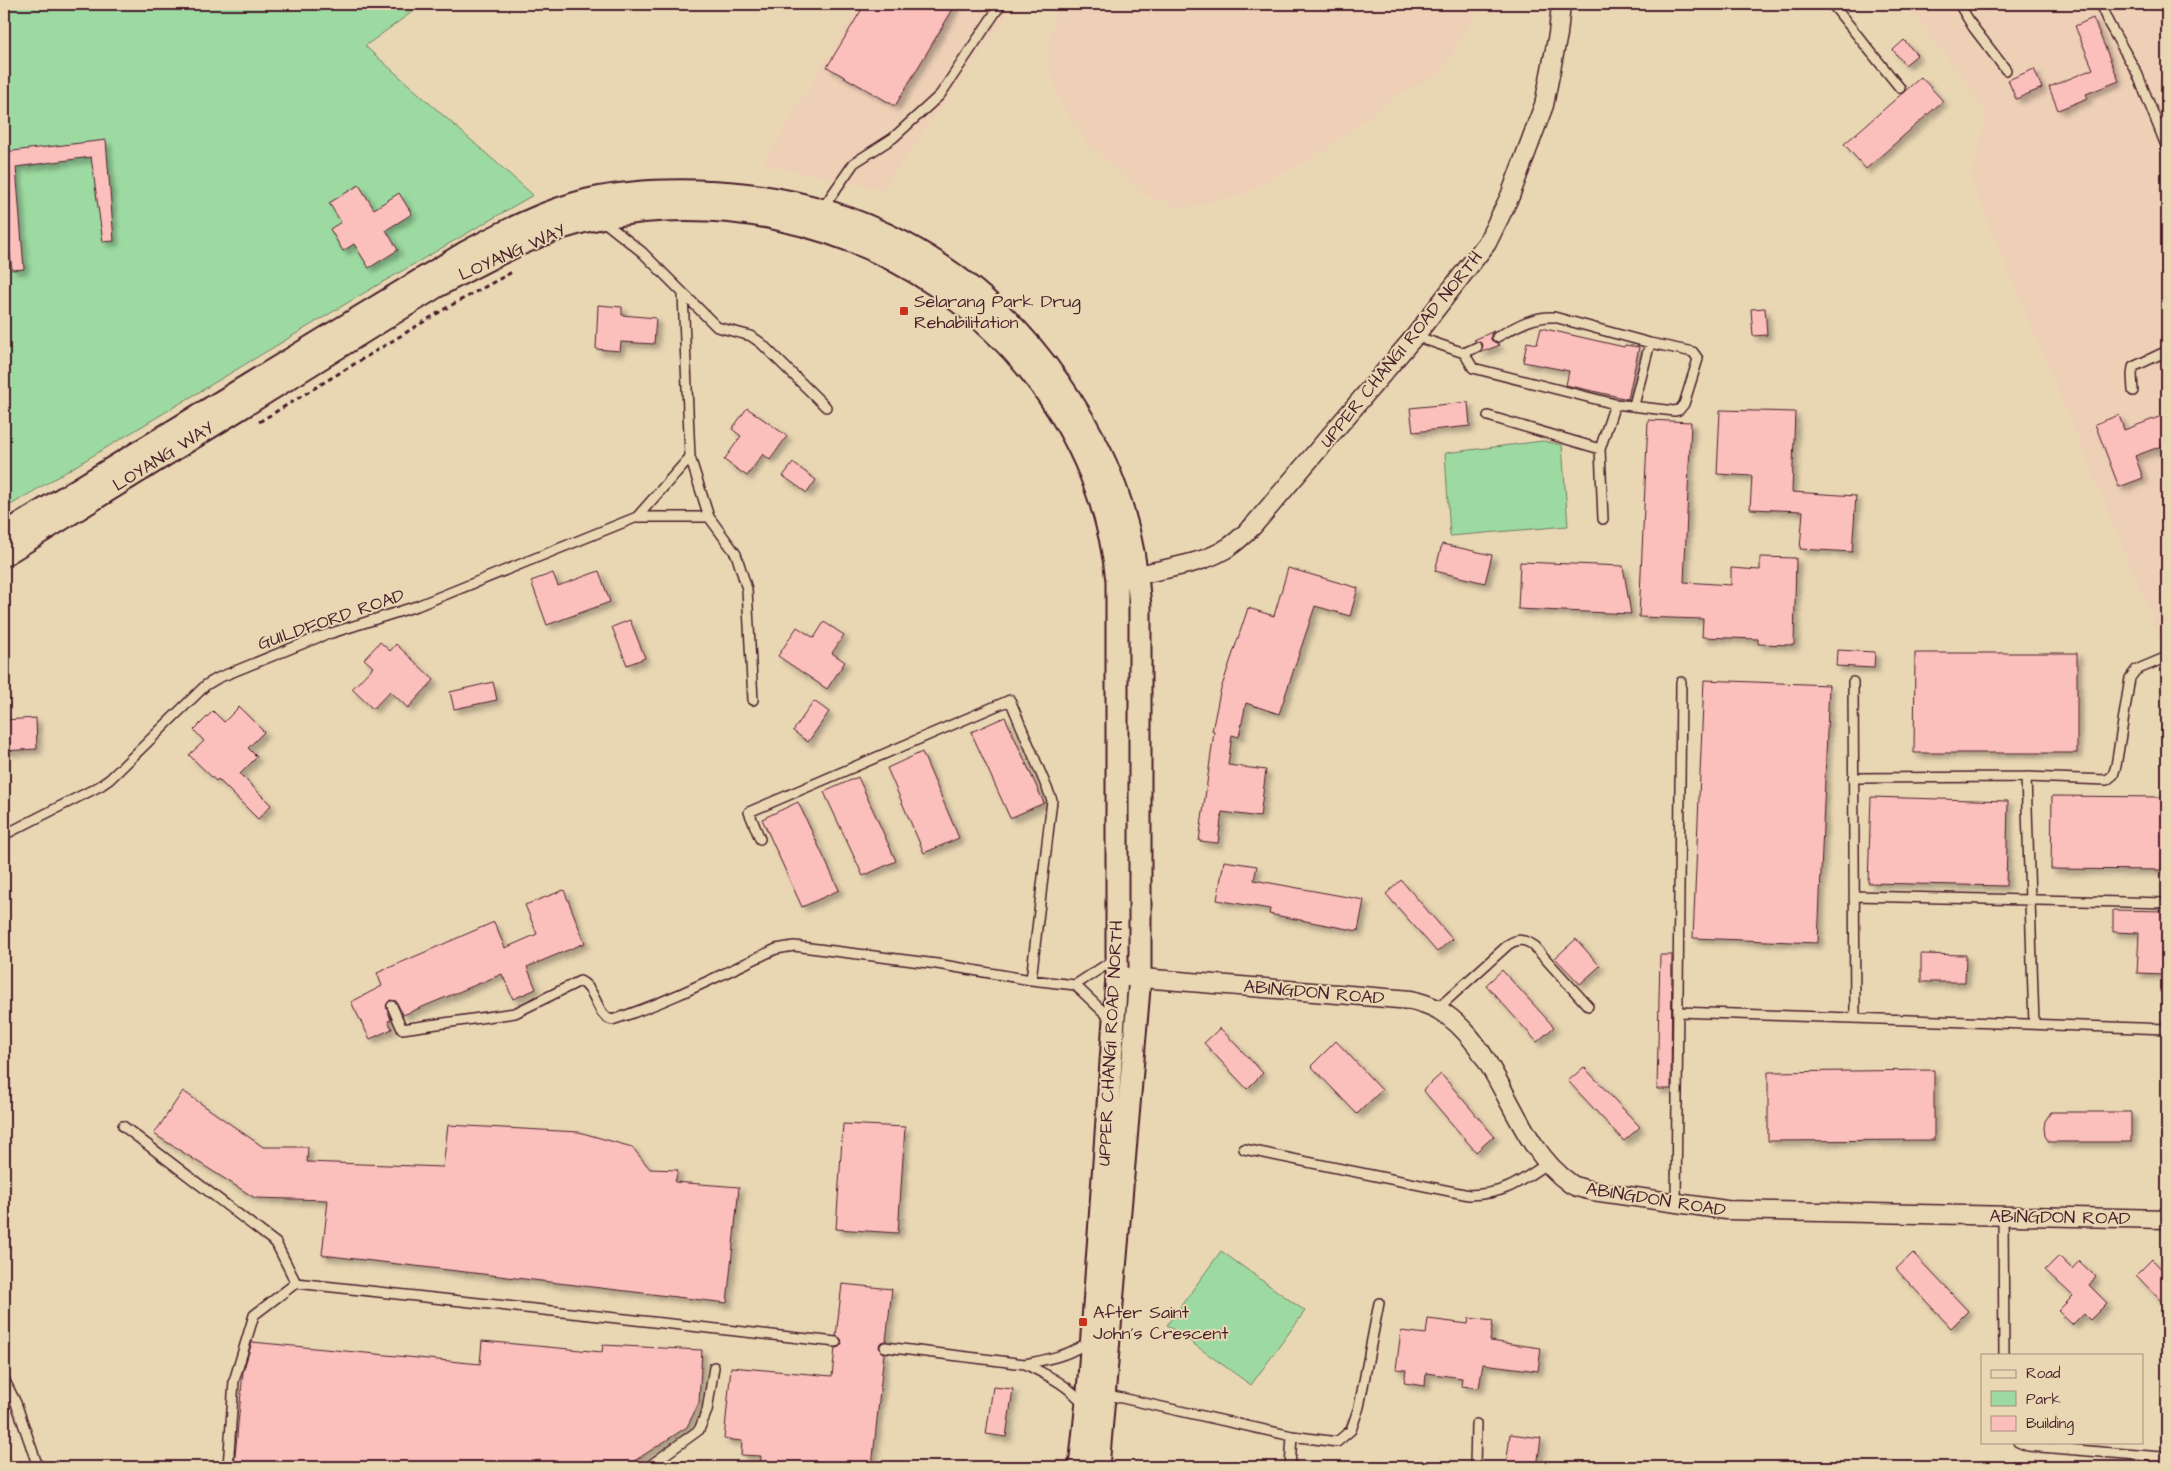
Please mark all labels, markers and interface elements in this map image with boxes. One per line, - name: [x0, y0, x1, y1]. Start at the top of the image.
- street label: LOYANG WAY: [455, 218, 570, 287]
- street label: UPPER CHANGI ROAD NORTH: [1314, 246, 1489, 453]
- place label: Selarang Park Drug Rehabilitation: [914, 289, 1081, 335]
- marker: Selarang Park Drug Rehabilitation: [898, 305, 910, 317]
- street label: LOYANG WAY: [108, 415, 219, 497]
- street label: GUILDFORD ROAD: [254, 583, 408, 656]
- street label: UPPER CHANGI ROAD NORTH: [1092, 919, 1129, 1167]
- street label: ABINGDON ROAD: [1243, 974, 1386, 1011]
- street label: ABINGDON ROAD: [1584, 1176, 1728, 1223]
- street label: ABINGDON ROAD: [1989, 1204, 2131, 1231]
- place label: After Saint John's Crescent: [1093, 1300, 1229, 1346]
- marker: After Saint John's Crescent: [1077, 1316, 1089, 1328]
- legend: [1981, 1354, 2144, 1444]
- text: Road: [2026, 1363, 2061, 1384]
- text: Park: [2026, 1389, 2061, 1410]
- text: Building: [2026, 1413, 2074, 1435]

